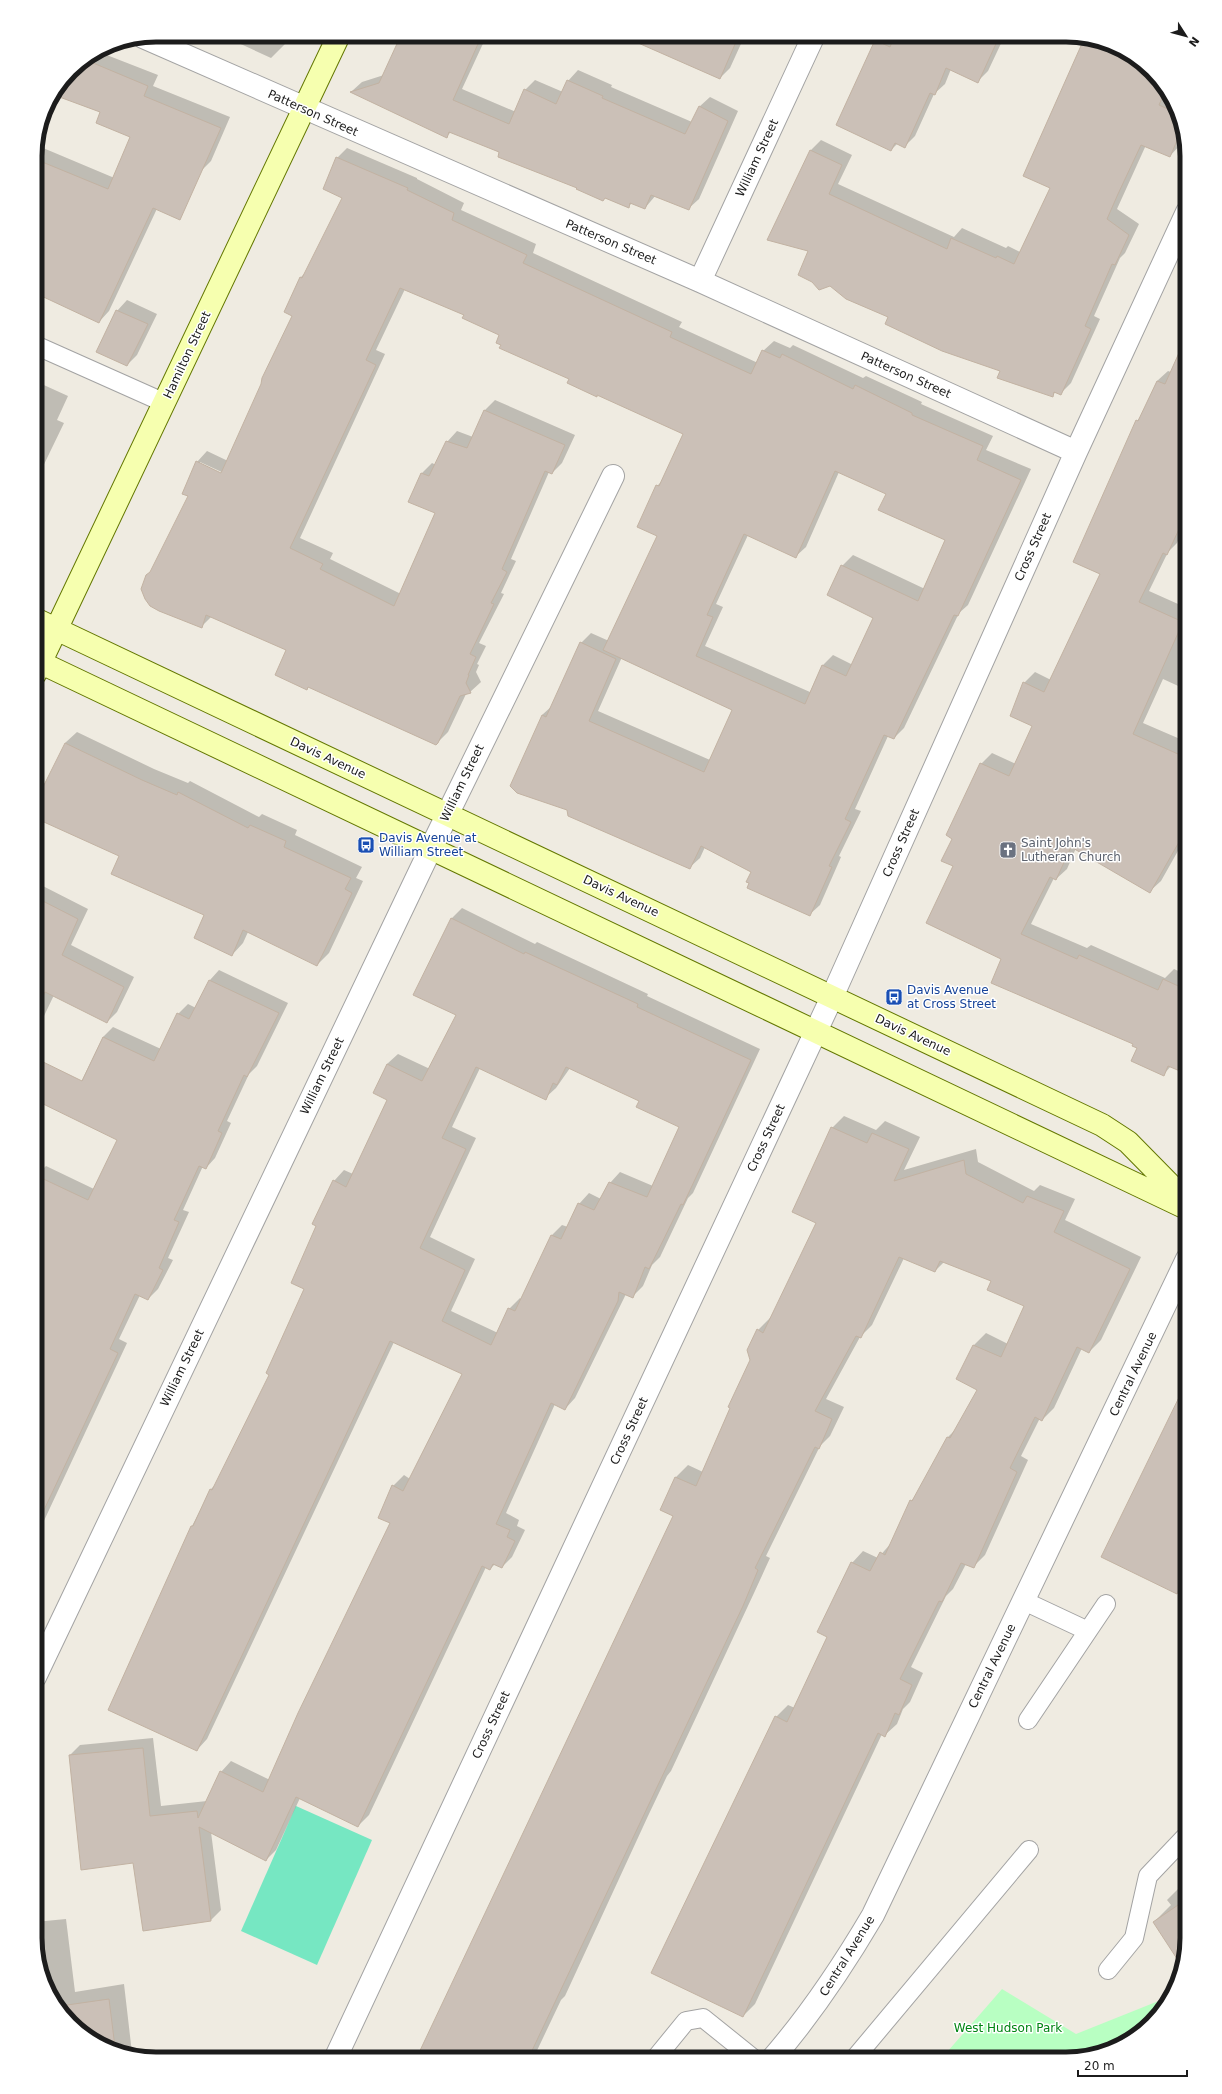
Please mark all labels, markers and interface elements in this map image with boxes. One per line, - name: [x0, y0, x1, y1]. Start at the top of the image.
- north arrow: [1166, 16, 1206, 56]
- text: N: [1186, 34, 1202, 49]
- street label: Patterson Street: [266, 87, 361, 139]
- street label: William Street: [733, 117, 781, 199]
- street label: Patterson Street: [563, 217, 659, 268]
- street label: Hamilton Street: [161, 309, 213, 401]
- street label: Patterson Street: [859, 349, 954, 401]
- street label: Cross Street: [1012, 510, 1054, 583]
- street label: Davis Avenue: [288, 734, 368, 782]
- street label: William Street: [437, 742, 487, 824]
- street label: Cross Street: [880, 806, 922, 879]
- place label: Davis Avenue at William Street: [379, 831, 477, 859]
- bus stop icon: Davis Avenue at William Street: [356, 835, 376, 855]
- place label: Saint John's Lutheran Church: [1021, 836, 1121, 864]
- church icon: Saint John's Lutheran Church: [998, 840, 1018, 860]
- street label: Davis Avenue: [581, 872, 661, 920]
- place label: Davis Avenue at Cross Street: [907, 983, 996, 1011]
- bus stop icon: Davis Avenue at Cross Street: [884, 987, 904, 1007]
- street label: Davis Avenue: [873, 1011, 953, 1059]
- street label: William Street: [297, 1035, 347, 1117]
- street label: Cross Street: [744, 1102, 788, 1174]
- street label: William Street: [157, 1327, 207, 1409]
- street label: Central Avenue: [1107, 1330, 1159, 1418]
- street label: Cross Street: [607, 1395, 651, 1467]
- street label: Central Avenue: [966, 1622, 1018, 1710]
- street label: Cross Street: [469, 1689, 513, 1761]
- street label: Central Avenue: [817, 1913, 877, 1999]
- park label: West Hudson Park: [954, 2021, 1062, 2035]
- scale bar: [1078, 2052, 1187, 2078]
- text: 20 m: [1084, 2059, 1115, 2073]

